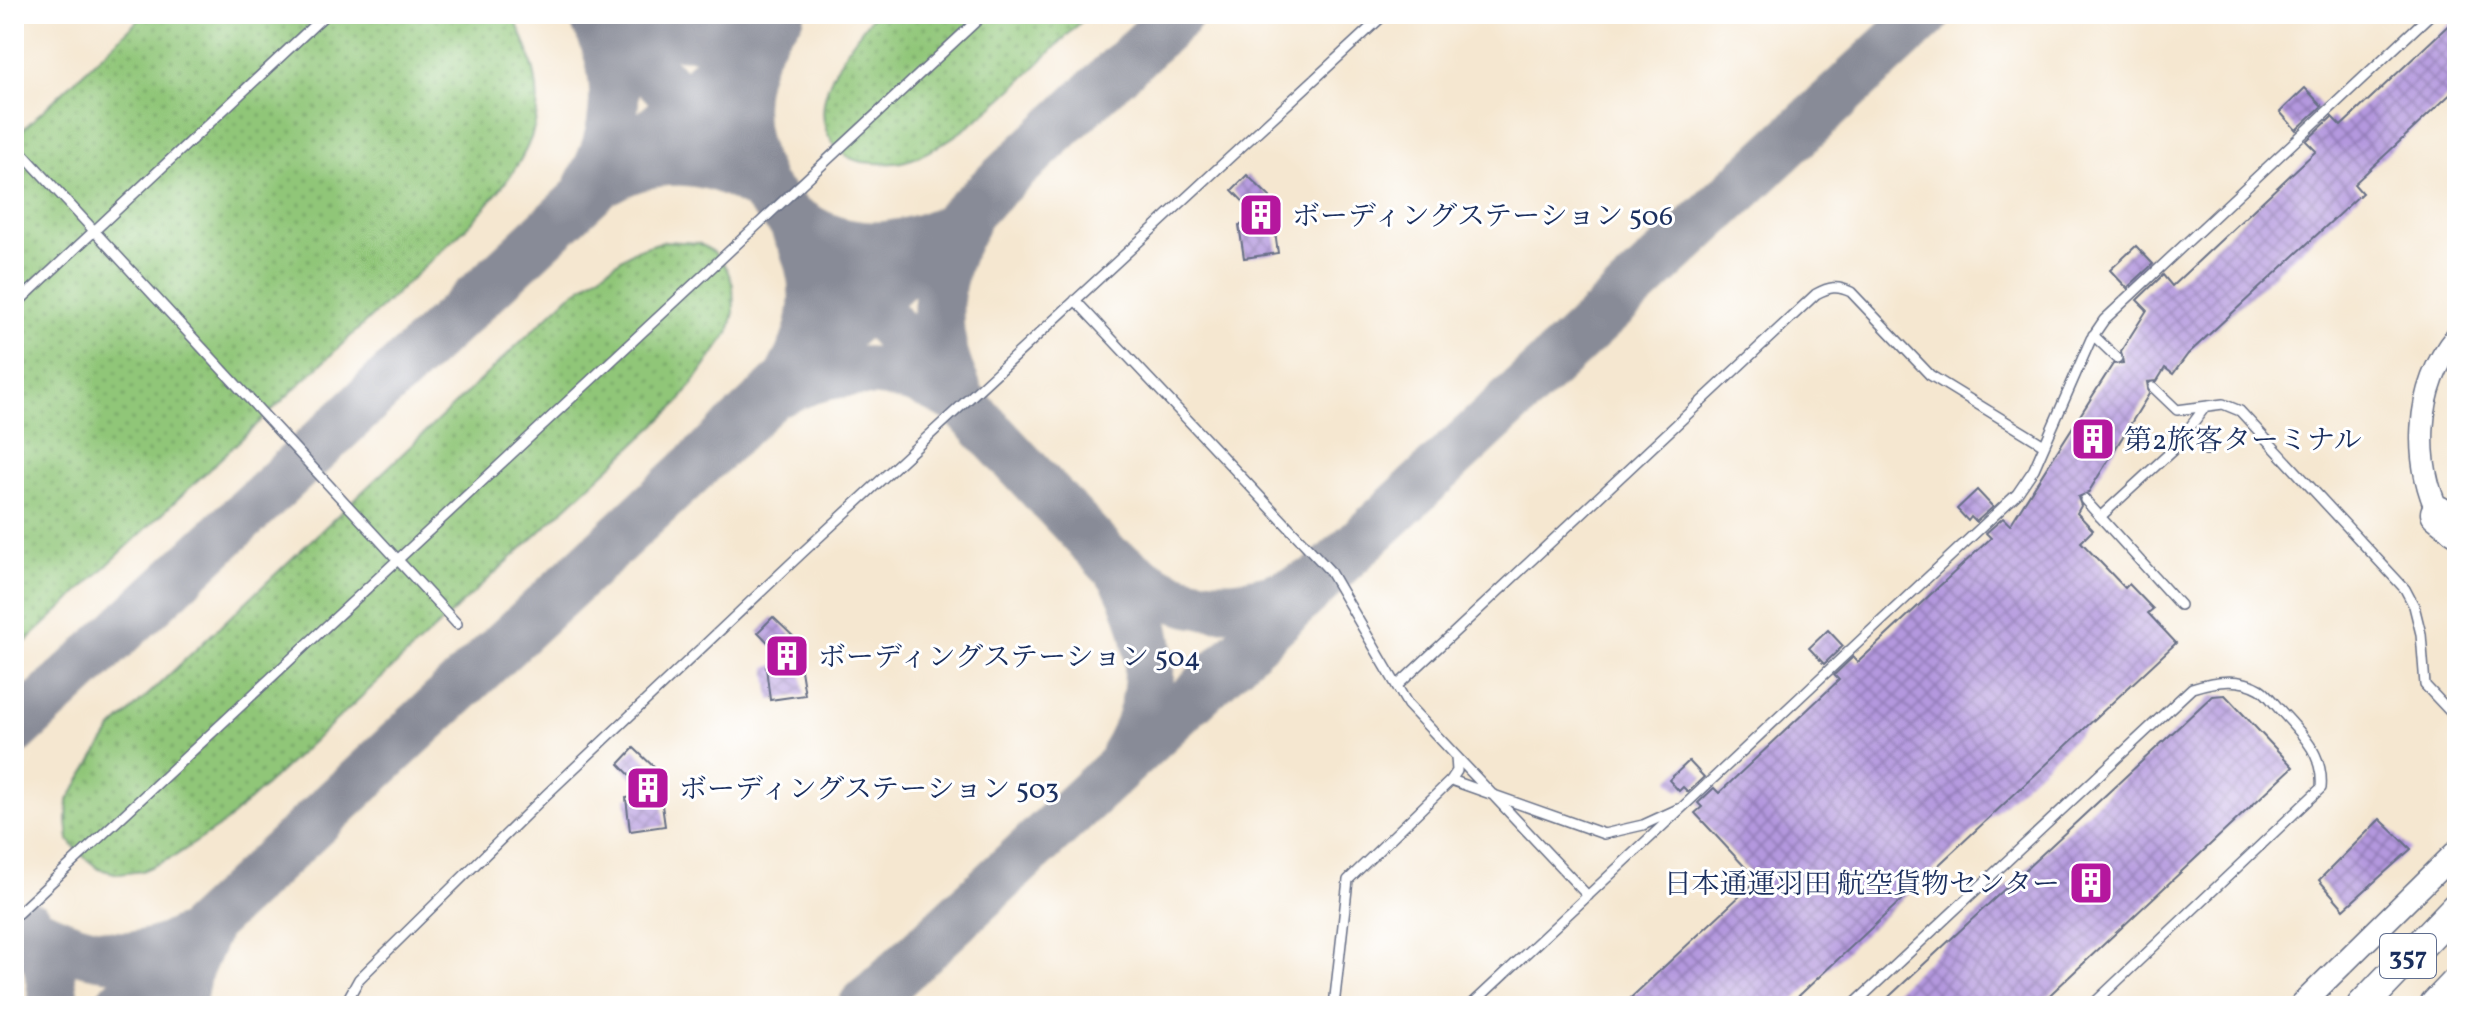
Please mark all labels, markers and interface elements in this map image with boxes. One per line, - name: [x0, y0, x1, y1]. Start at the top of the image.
- building icon: ボーディングステーション 506: [1237, 191, 1285, 239]
- place label: ボーディングステーション 506: [1292, 198, 1673, 237]
- building icon: 第2旅客ターミナル: [2069, 415, 2117, 463]
- place label: 第2旅客ターミナル: [2124, 422, 2362, 461]
- building icon: ボーディングステーション 504: [763, 632, 811, 680]
- place label: ボーディングステーション 504: [818, 639, 1201, 678]
- building icon: ボーディングステーション 503: [624, 764, 672, 812]
- place label: ボーディングステーション 503: [679, 771, 1059, 810]
- building icon: 日本通運羽田 航空貨物センター: [2067, 859, 2115, 907]
- place label: 日本通運羽田 航空貨物センター: [1664, 866, 2060, 905]
- road number: 357: [2380, 934, 2436, 978]

